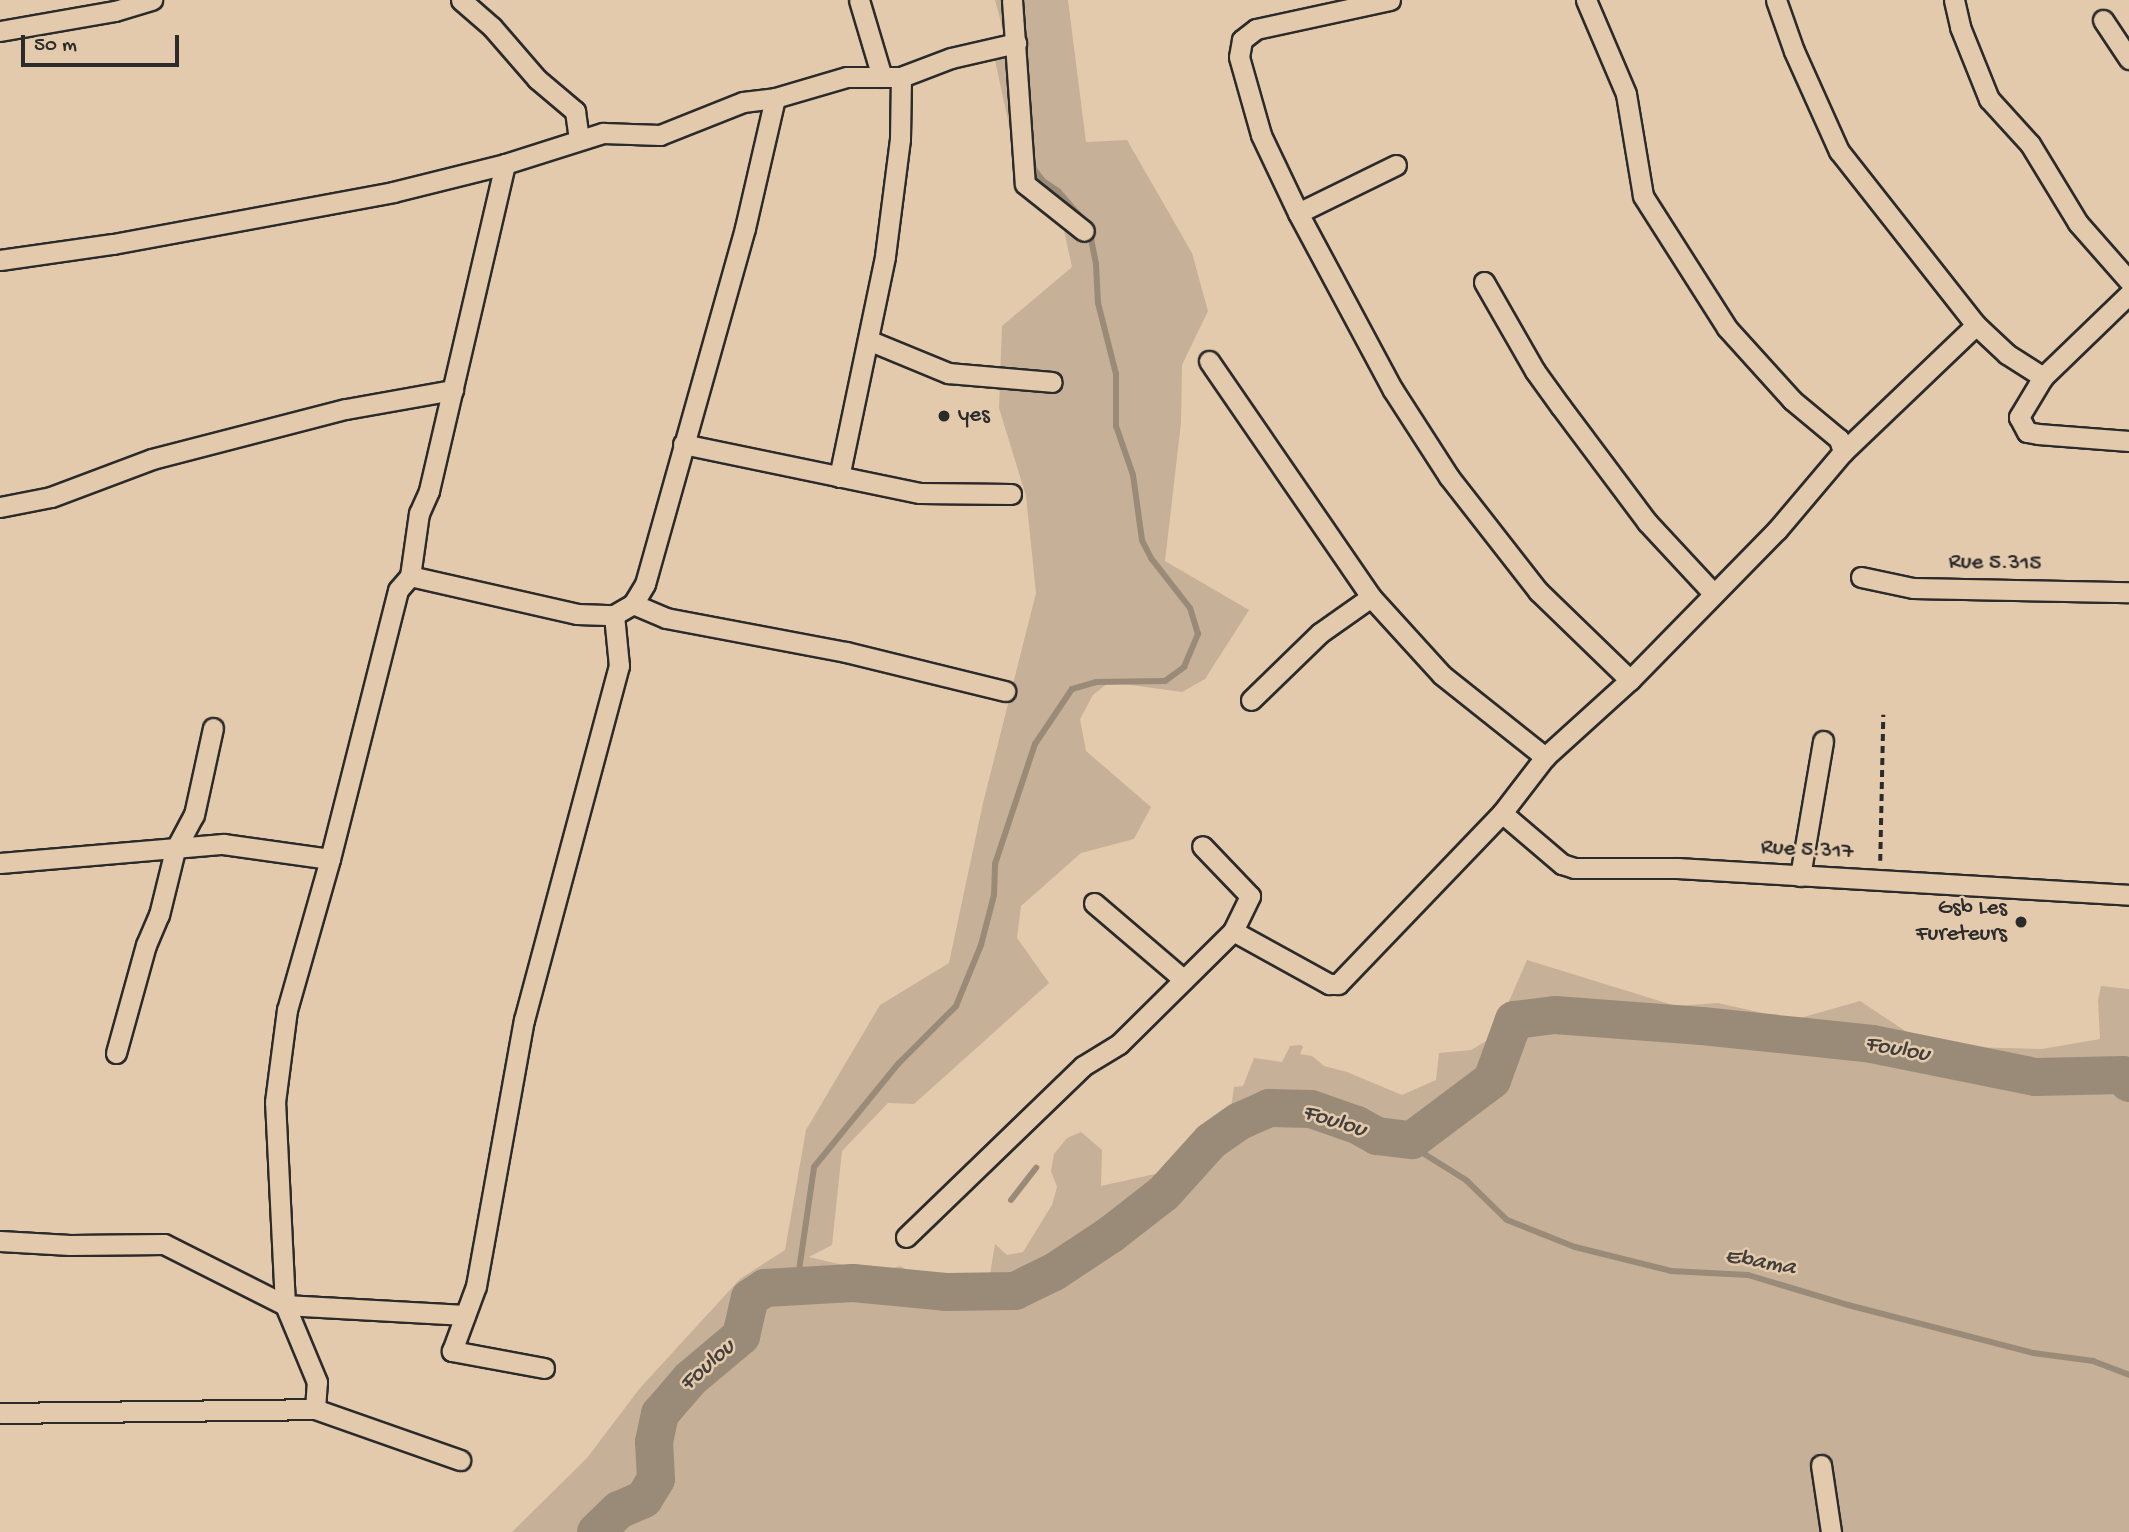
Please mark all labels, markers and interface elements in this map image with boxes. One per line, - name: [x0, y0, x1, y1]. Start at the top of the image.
- scale bar: [24, 21, 182, 65]
- text: 50 m: [34, 34, 77, 59]
- place label: yes: [958, 402, 990, 430]
- marker: yes: [936, 408, 952, 424]
- street label: Rue 5.315: [1948, 549, 2042, 579]
- street label: Rue 5.317: [1760, 835, 1854, 867]
- place label: Gsb Les Fureteurs: [1916, 895, 2007, 949]
- marker: Gsb Les Fureteurs: [2013, 914, 2029, 930]
- water label: Foulou: [1862, 1030, 1932, 1070]
- water label: Foulou: [1299, 1099, 1369, 1145]
- water label: Ebama: [1722, 1243, 1798, 1283]
- water label: Foulou: [674, 1334, 742, 1398]

